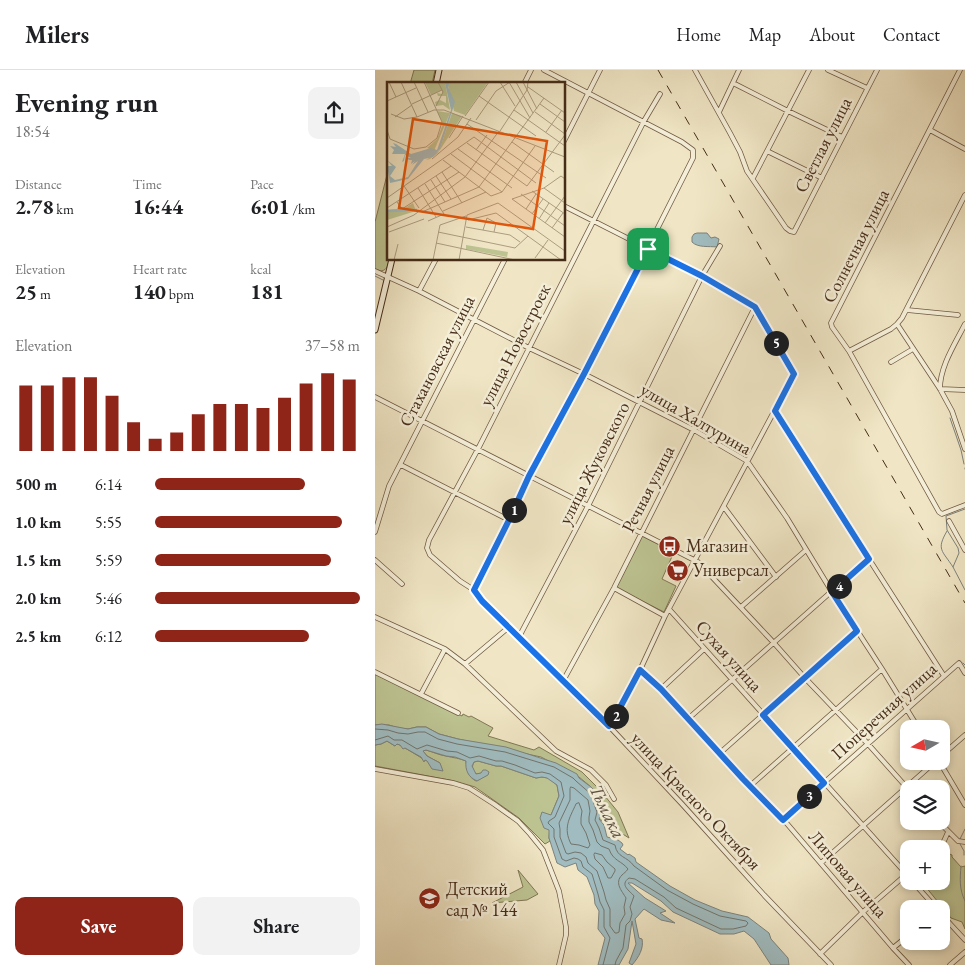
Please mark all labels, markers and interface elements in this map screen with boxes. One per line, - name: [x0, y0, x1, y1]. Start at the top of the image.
- text: Milers: [25, 19, 89, 50]
- text: Home: [676, 23, 721, 46]
- text: Map: [749, 23, 781, 46]
- text: About: [809, 23, 855, 46]
- text: Contact: [883, 23, 940, 46]
- inset map: [387, 82, 565, 260]
- text: Evening run: [15, 84, 158, 120]
- button: share: [308, 87, 360, 139]
- street label: Светлая улица: [789, 93, 857, 196]
- text: 18:54: [15, 121, 50, 142]
- text: Distance: [15, 175, 62, 193]
- text: Time: [133, 175, 162, 193]
- text: Pace: [250, 175, 274, 193]
- street label: Солнечная улица: [817, 184, 894, 307]
- text: 2.78: [15, 193, 54, 220]
- text: 16:44: [133, 193, 183, 220]
- text: 6:01: [250, 193, 290, 220]
- text: km: [54, 200, 74, 218]
- text: /km: [290, 200, 315, 218]
- pin: [627, 228, 669, 270]
- icon: arrive: [634, 235, 662, 263]
- text: Elevation: [15, 260, 65, 278]
- text: Heart rate: [133, 260, 187, 278]
- text: kcal: [250, 260, 271, 278]
- text: 25: [15, 278, 37, 305]
- text: 140: [133, 278, 166, 305]
- text: 181: [250, 278, 284, 305]
- street label: улица Новостроек: [474, 279, 555, 410]
- text: m: [37, 285, 51, 303]
- text: bpm: [166, 285, 194, 303]
- street label: Стахановская улица: [394, 291, 480, 430]
- pin: 5: [763, 330, 789, 356]
- text: 5: [773, 334, 780, 352]
- text: Elevation: [15, 335, 73, 356]
- text: 37–58 m: [305, 335, 360, 356]
- street label: улица Халтурина: [636, 377, 757, 460]
- street label: улица Жуковского: [553, 397, 634, 528]
- street label: Речная улица: [616, 441, 680, 536]
- text: 500 m: [15, 474, 57, 495]
- text: 6:14: [95, 474, 122, 495]
- pin: 1: [501, 498, 527, 522]
- text: 1: [511, 501, 518, 519]
- text: 1.0 km: [15, 512, 61, 533]
- text: 5:55: [95, 512, 122, 533]
- bus stop icon: Магазин: [658, 534, 682, 558]
- place label: Магазин: [686, 534, 748, 557]
- text: 1.5 km: [15, 550, 61, 571]
- text: 5:59: [95, 550, 122, 571]
- supermarket icon: Универсал: [665, 558, 689, 582]
- place label: Универсал: [692, 558, 769, 581]
- pin: 4: [827, 574, 851, 598]
- text: 4: [836, 577, 843, 595]
- text: 2.0 km: [15, 588, 61, 609]
- text: 5:46: [95, 588, 122, 609]
- street label: Сухая улица: [691, 615, 768, 697]
- text: 2.5 km: [15, 626, 61, 647]
- text: 6:12: [95, 626, 122, 647]
- street label: Поперечная улица: [826, 657, 942, 764]
- pin: 2: [603, 704, 629, 728]
- text: 2: [613, 707, 620, 725]
- north arrow: [900, 720, 950, 770]
- map controls: [900, 720, 950, 950]
- street label: улица Красного Октября: [626, 727, 766, 875]
- water label: Тьмака: [584, 780, 631, 843]
- button: layers: [900, 780, 950, 830]
- pin: 3: [797, 784, 821, 808]
- text: 3: [806, 787, 813, 805]
- street label: Липовая улица: [804, 825, 893, 923]
- button: +: [900, 840, 950, 890]
- place label: Детский сад № 144: [446, 877, 518, 921]
- school or university icon: Детский сад № 144: [418, 887, 442, 911]
- button: Save: [15, 897, 183, 955]
- button: Share: [193, 897, 360, 955]
- button: −: [900, 900, 950, 950]

